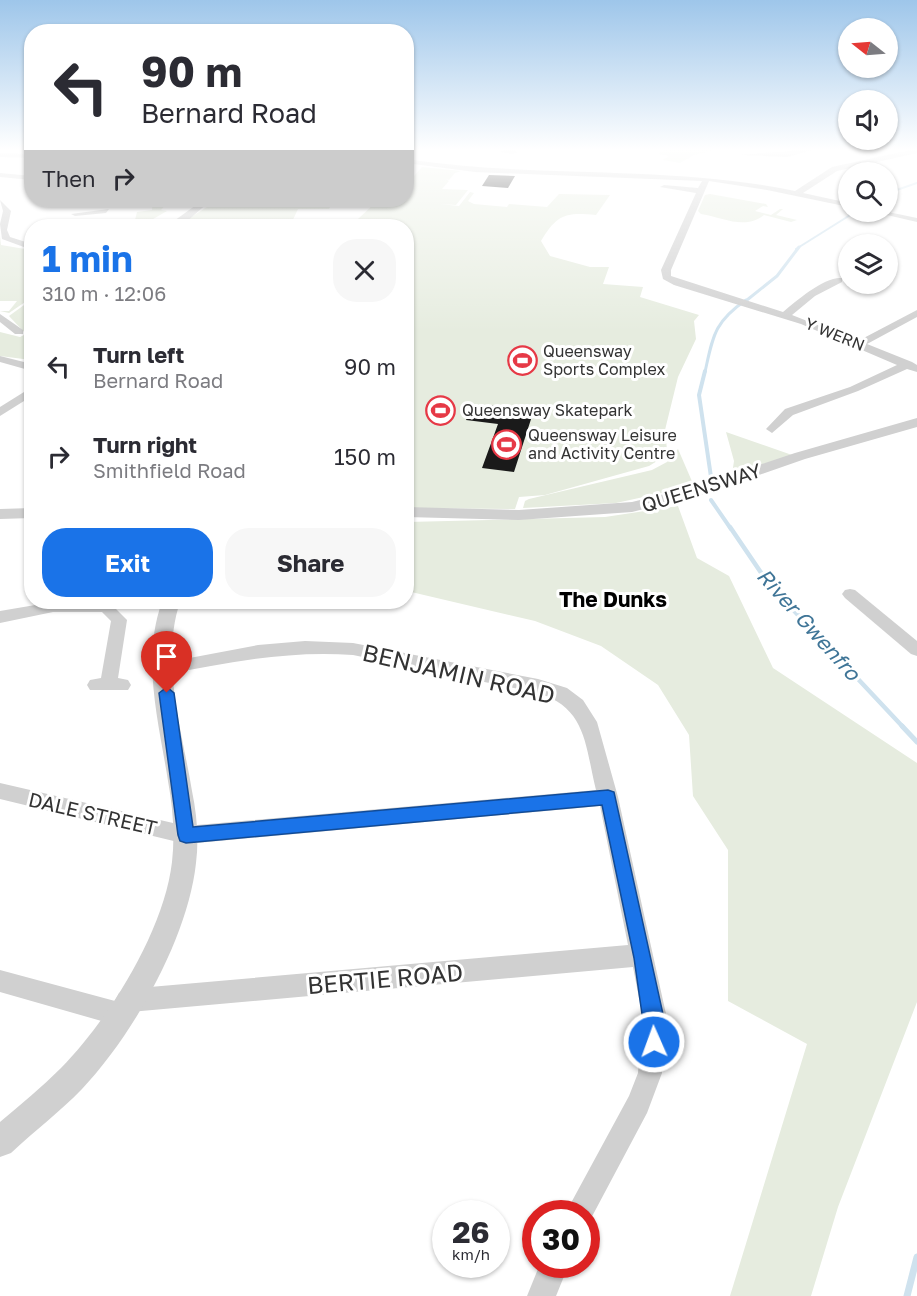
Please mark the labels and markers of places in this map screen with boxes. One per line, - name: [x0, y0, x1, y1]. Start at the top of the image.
- place label: Queensway Sports Complex: [543, 341, 666, 379]
- sports icon: Queensway Sports Complex: [506, 344, 538, 376]
- sports icon: Queensway Skatepark: [425, 394, 457, 426]
- place label: Queensway Skatepark: [462, 400, 633, 420]
- place label: Queensway Leisure and Activity Centre: [528, 425, 677, 463]
- sports icon: Queensway Leisure and Activity Centre: [491, 428, 523, 460]
- pin: [141, 631, 192, 693]

